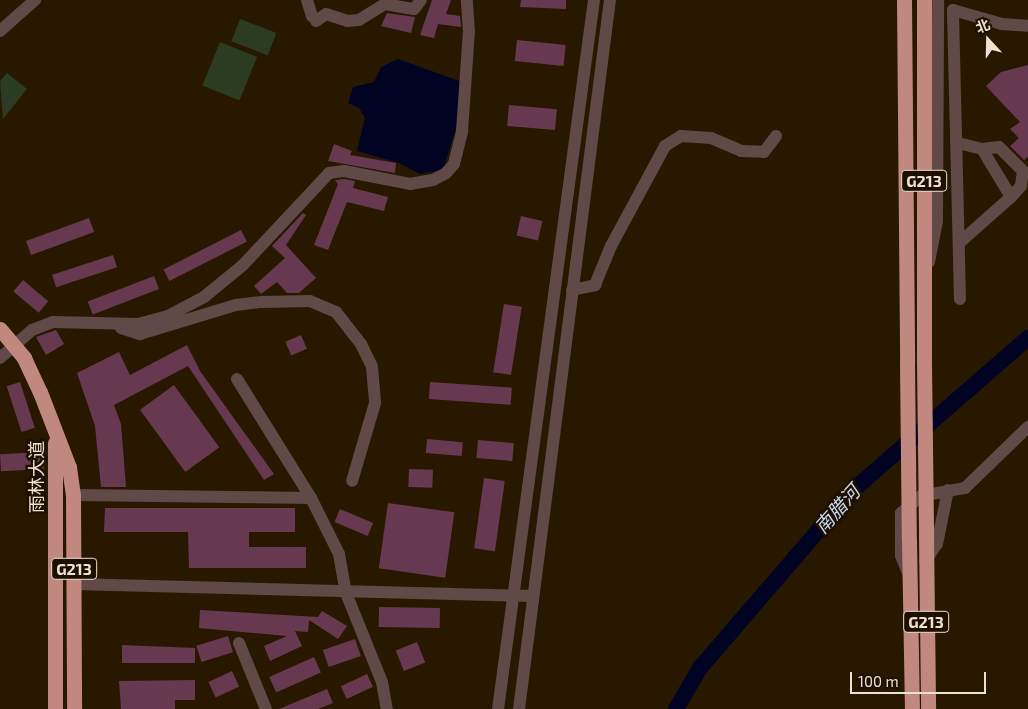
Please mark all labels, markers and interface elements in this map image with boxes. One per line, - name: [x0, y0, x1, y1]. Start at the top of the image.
- north arrow: [963, 15, 1013, 65]
- text: 北: [973, 15, 992, 36]
- road number: G213: [900, 168, 948, 195]
- street label: 雨林大道: [25, 441, 47, 513]
- water label: 南腊河: [809, 480, 865, 538]
- road number: G213: [50, 556, 98, 582]
- road number: G213: [902, 608, 950, 636]
- scale bar: [853, 662, 989, 694]
- text: 100 m: [858, 672, 899, 690]

